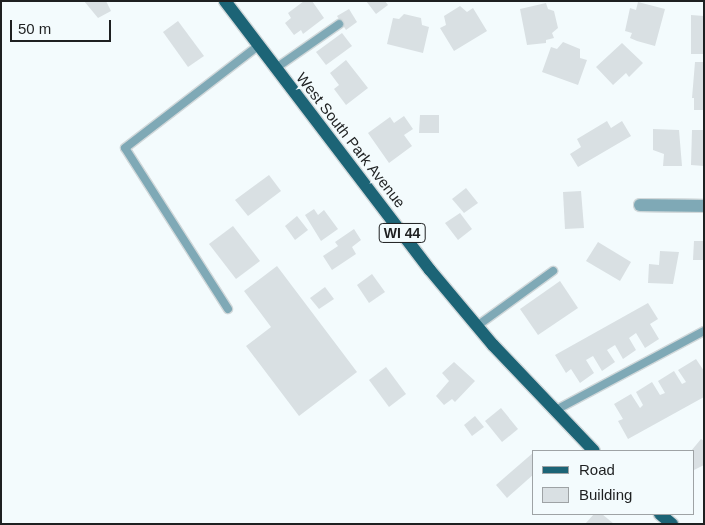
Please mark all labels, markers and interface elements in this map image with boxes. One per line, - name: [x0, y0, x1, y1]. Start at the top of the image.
- scale bar: [12, 10, 114, 42]
- text: 50 m: [18, 20, 51, 37]
- street label: West South Park Avenue: [292, 69, 410, 211]
- road number: WI 44: [378, 222, 426, 244]
- legend: [532, 450, 695, 515]
- text: Road: [579, 461, 615, 478]
- text: Building: [579, 486, 632, 503]

